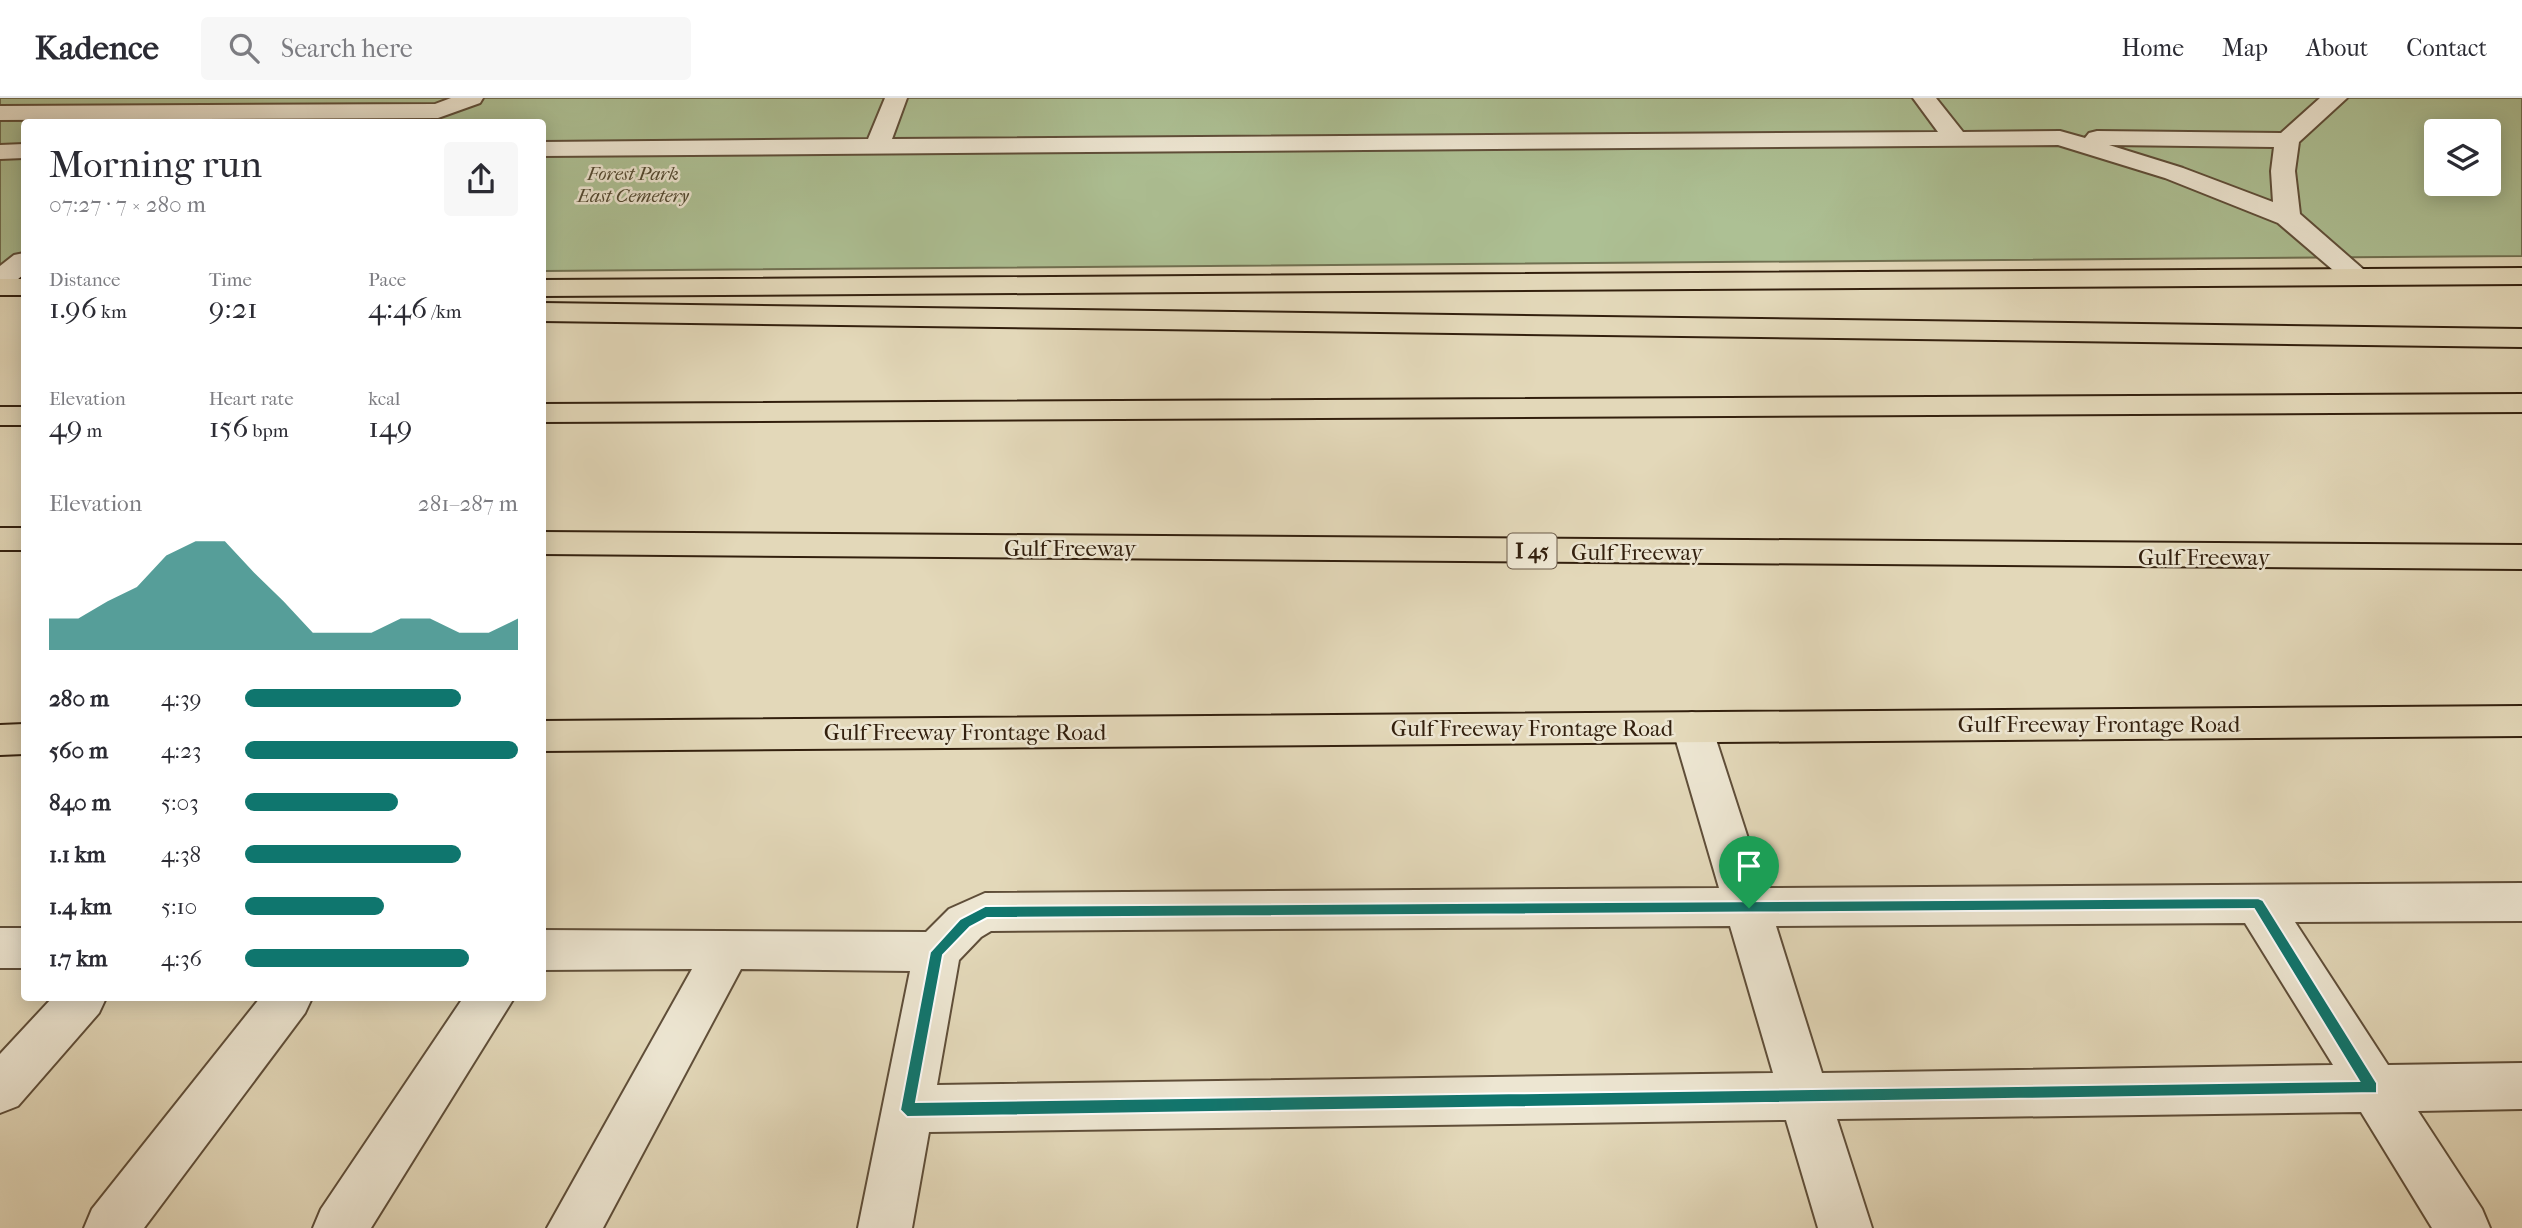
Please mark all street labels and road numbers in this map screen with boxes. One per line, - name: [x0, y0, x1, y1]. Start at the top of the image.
- road number: I 45: [1508, 533, 1556, 568]
- street label: Gulf Freeway: [1004, 535, 1137, 562]
- street label: Gulf Freeway: [1571, 539, 1704, 566]
- street label: Gulf Freeway: [2138, 544, 2271, 571]
- street label: Gulf Freeway Frontage Road: [1958, 711, 2241, 738]
- street label: Gulf Freeway Frontage Road: [1391, 715, 1674, 742]
- street label: Gulf Freeway Frontage Road: [824, 719, 1107, 746]

